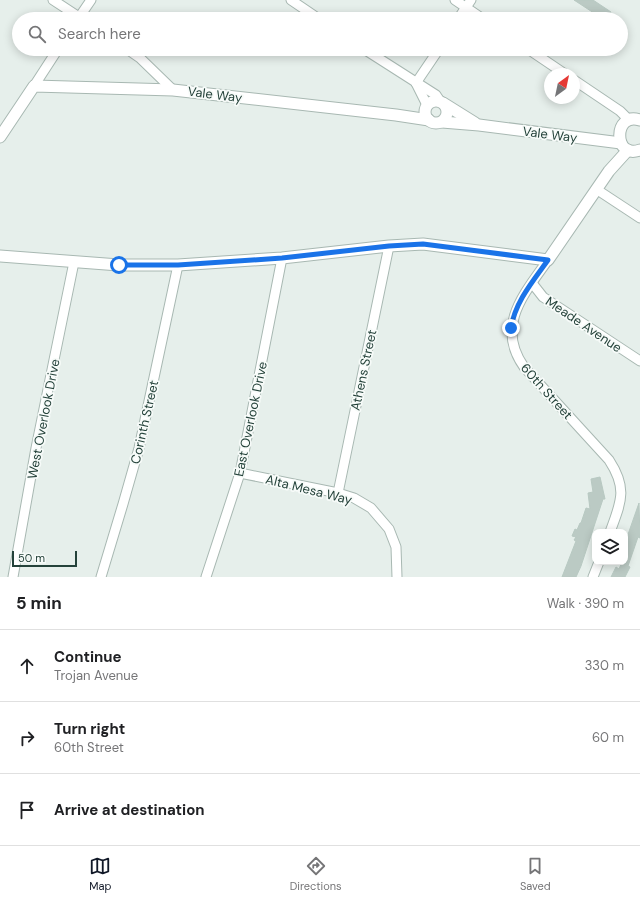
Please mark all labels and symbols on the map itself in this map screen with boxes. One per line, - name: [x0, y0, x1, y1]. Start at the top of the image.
- north arrow: [544, 68, 580, 104]
- street label: Vale Way: [187, 83, 243, 106]
- street label: Vale Way: [522, 123, 578, 146]
- route start: [110, 256, 128, 274]
- street label: Meade Avenue: [542, 293, 625, 356]
- route end: [502, 319, 520, 337]
- street label: Athens Street: [347, 328, 380, 412]
- street label: West Overlook Drive: [24, 358, 63, 481]
- street label: East Overlook Drive: [230, 360, 271, 478]
- street label: 60th Street: [517, 360, 576, 423]
- street label: Corinth Street: [127, 379, 162, 466]
- street label: Alta Mesa Way: [264, 471, 354, 508]
- scale bar: [12, 549, 77, 568]

